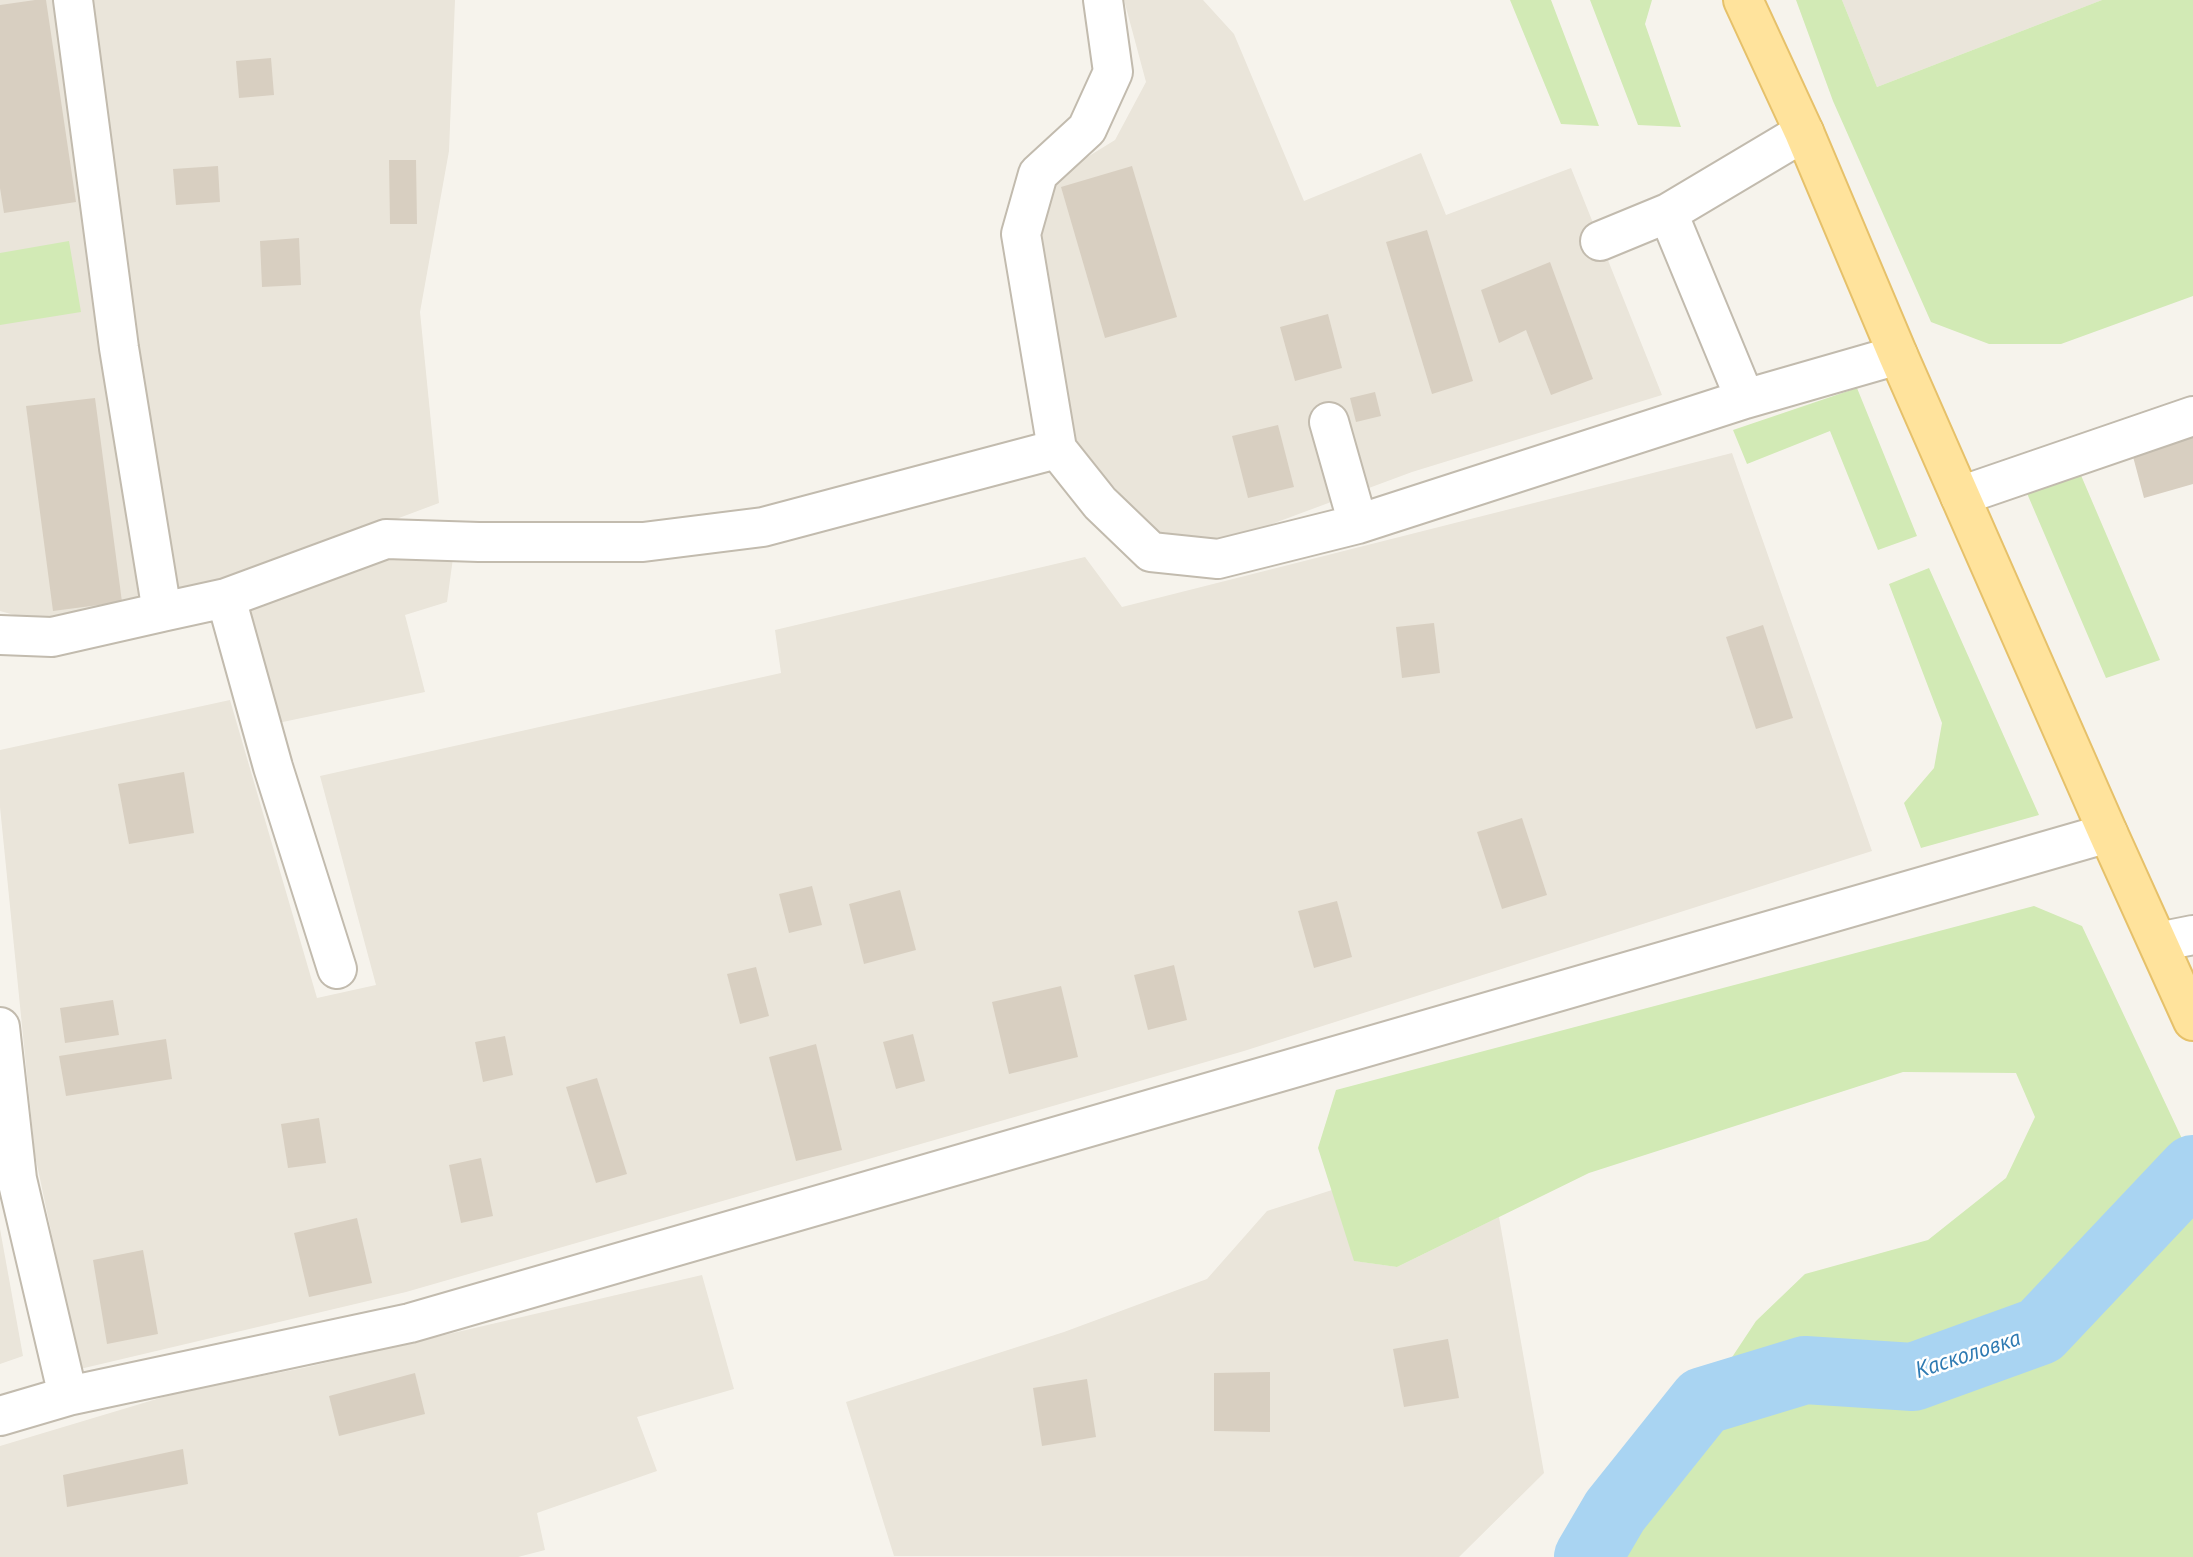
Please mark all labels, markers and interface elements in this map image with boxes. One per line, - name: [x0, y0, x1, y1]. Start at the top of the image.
- water label: Касколовка: [1912, 1325, 2024, 1385]

